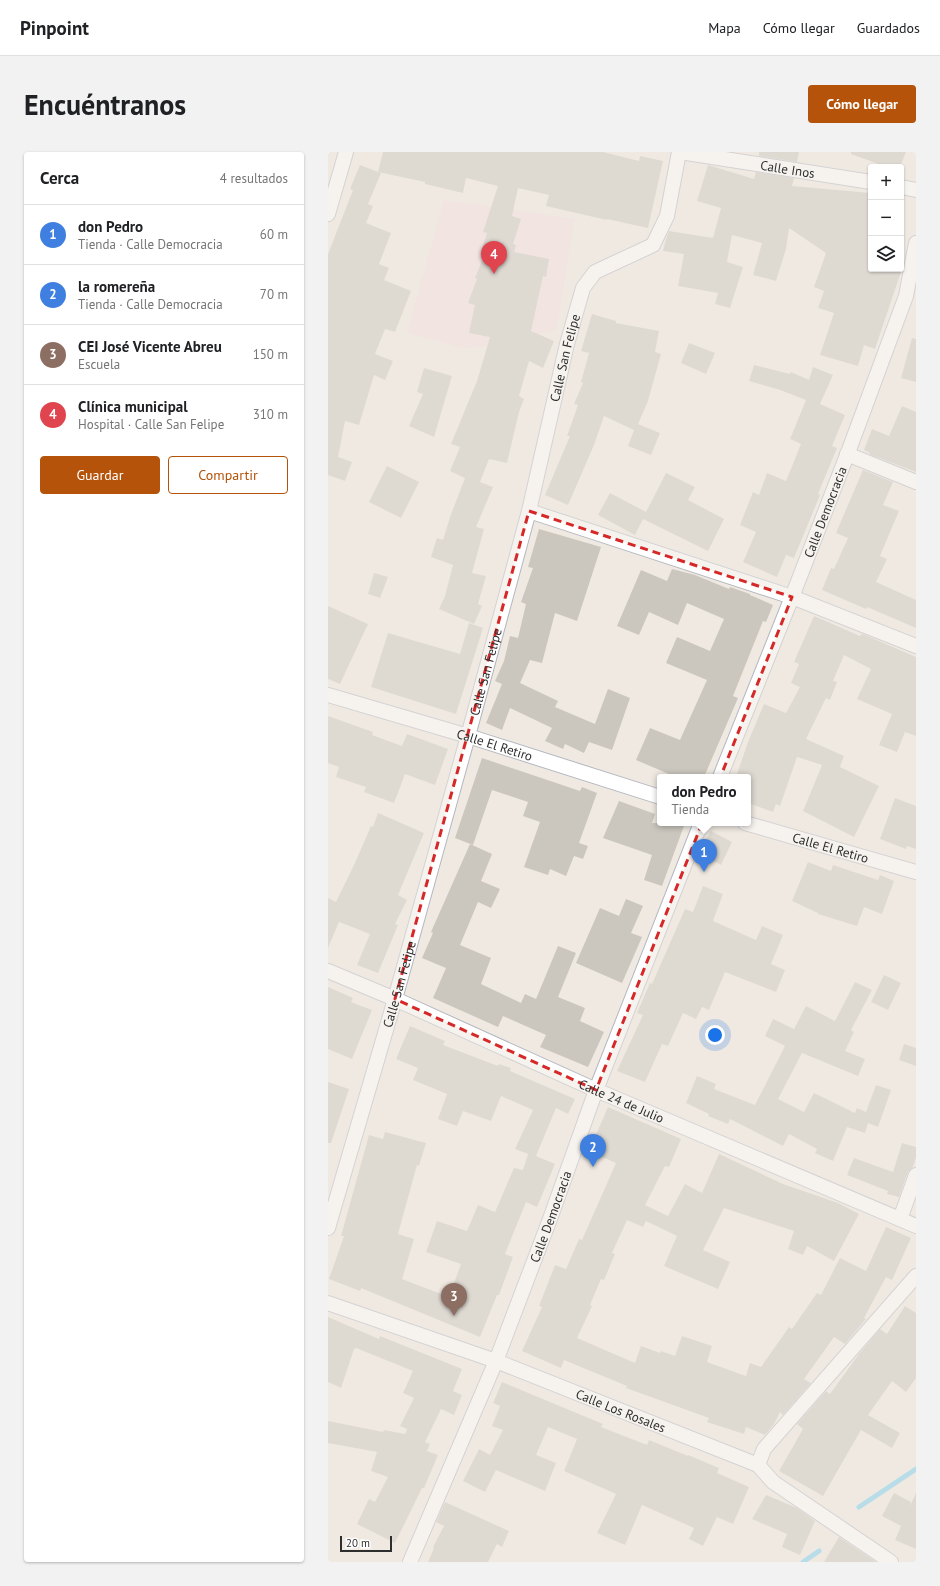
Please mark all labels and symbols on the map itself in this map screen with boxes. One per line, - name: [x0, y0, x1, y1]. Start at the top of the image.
- street label: Calle Inos: [759, 157, 816, 182]
- pin: 4: [481, 241, 507, 274]
- street label: Calle San Felipe: [546, 312, 584, 403]
- street label: Calle Democracia: [800, 464, 851, 560]
- street label: Calle San Felipe: [466, 627, 506, 717]
- street label: Calle El Retiro: [455, 725, 535, 765]
- street label: Calle El Retiro: [790, 829, 871, 867]
- pin: 1: [691, 839, 717, 872]
- street label: Calle San Felipe: [379, 939, 420, 1030]
- your location: [705, 1025, 725, 1045]
- street label: Calle 24 de Julio: [576, 1075, 667, 1127]
- pin: 2: [580, 1134, 606, 1167]
- street label: Calle Democracia: [526, 1169, 576, 1265]
- pin: 3: [441, 1283, 467, 1316]
- street label: Calle Los Rosales: [573, 1386, 668, 1436]
- scale bar: [340, 1534, 392, 1553]

